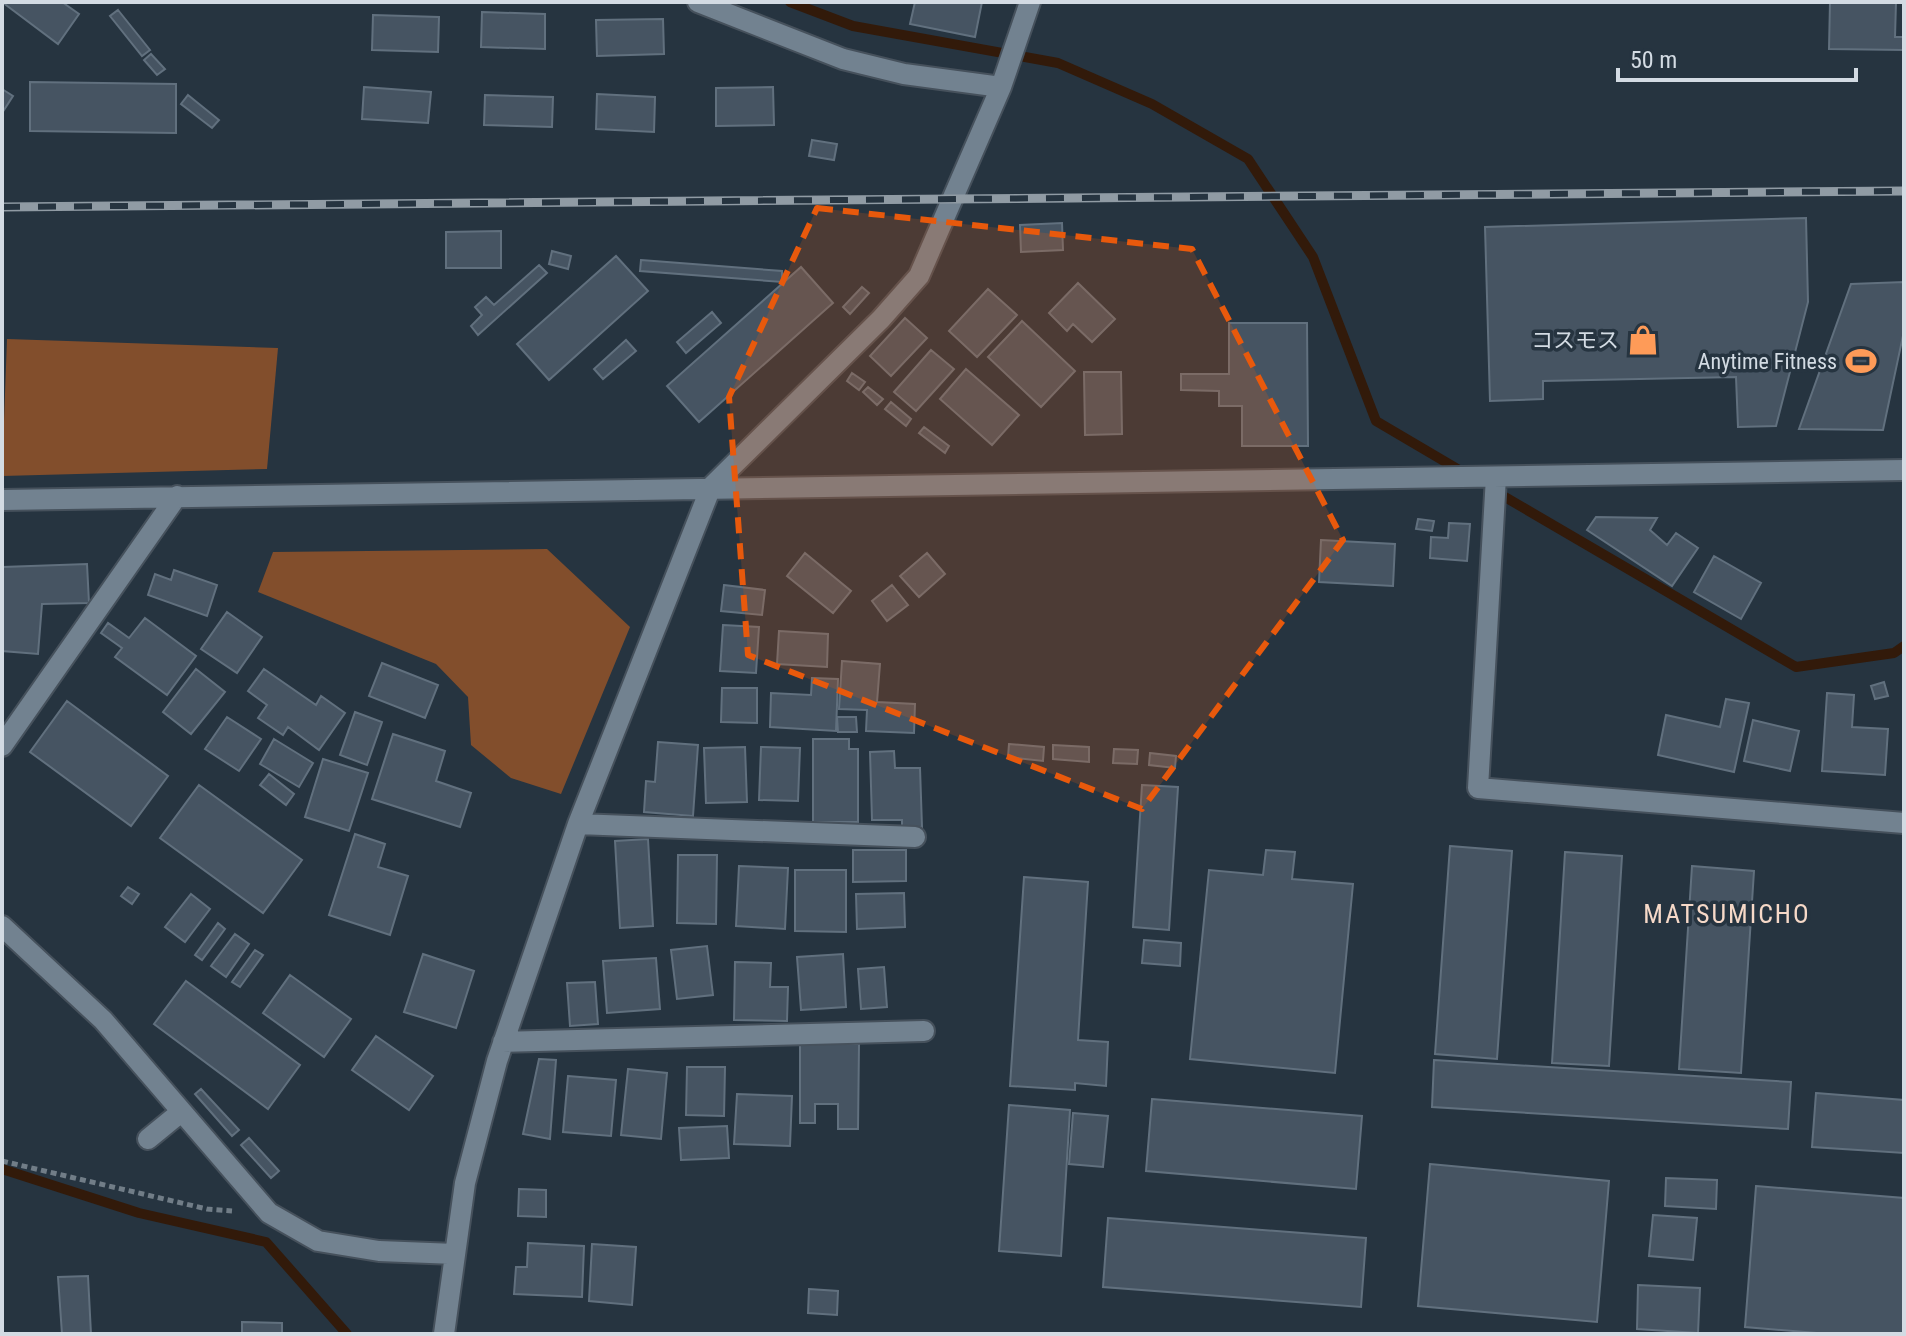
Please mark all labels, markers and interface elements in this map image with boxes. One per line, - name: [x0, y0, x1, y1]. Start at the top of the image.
- scale bar: [1618, 32, 1856, 82]
- text: 50 m: [1630, 46, 1677, 74]
- shop icon: コスモス: [1626, 323, 1660, 357]
- place label: コスモス: [1531, 328, 1619, 353]
- sports icon: Anytime Fitness: [1844, 344, 1878, 378]
- place label: Anytime Fitness: [1698, 349, 1837, 374]
- district label: MATSUMICHO: [1643, 899, 1811, 929]

